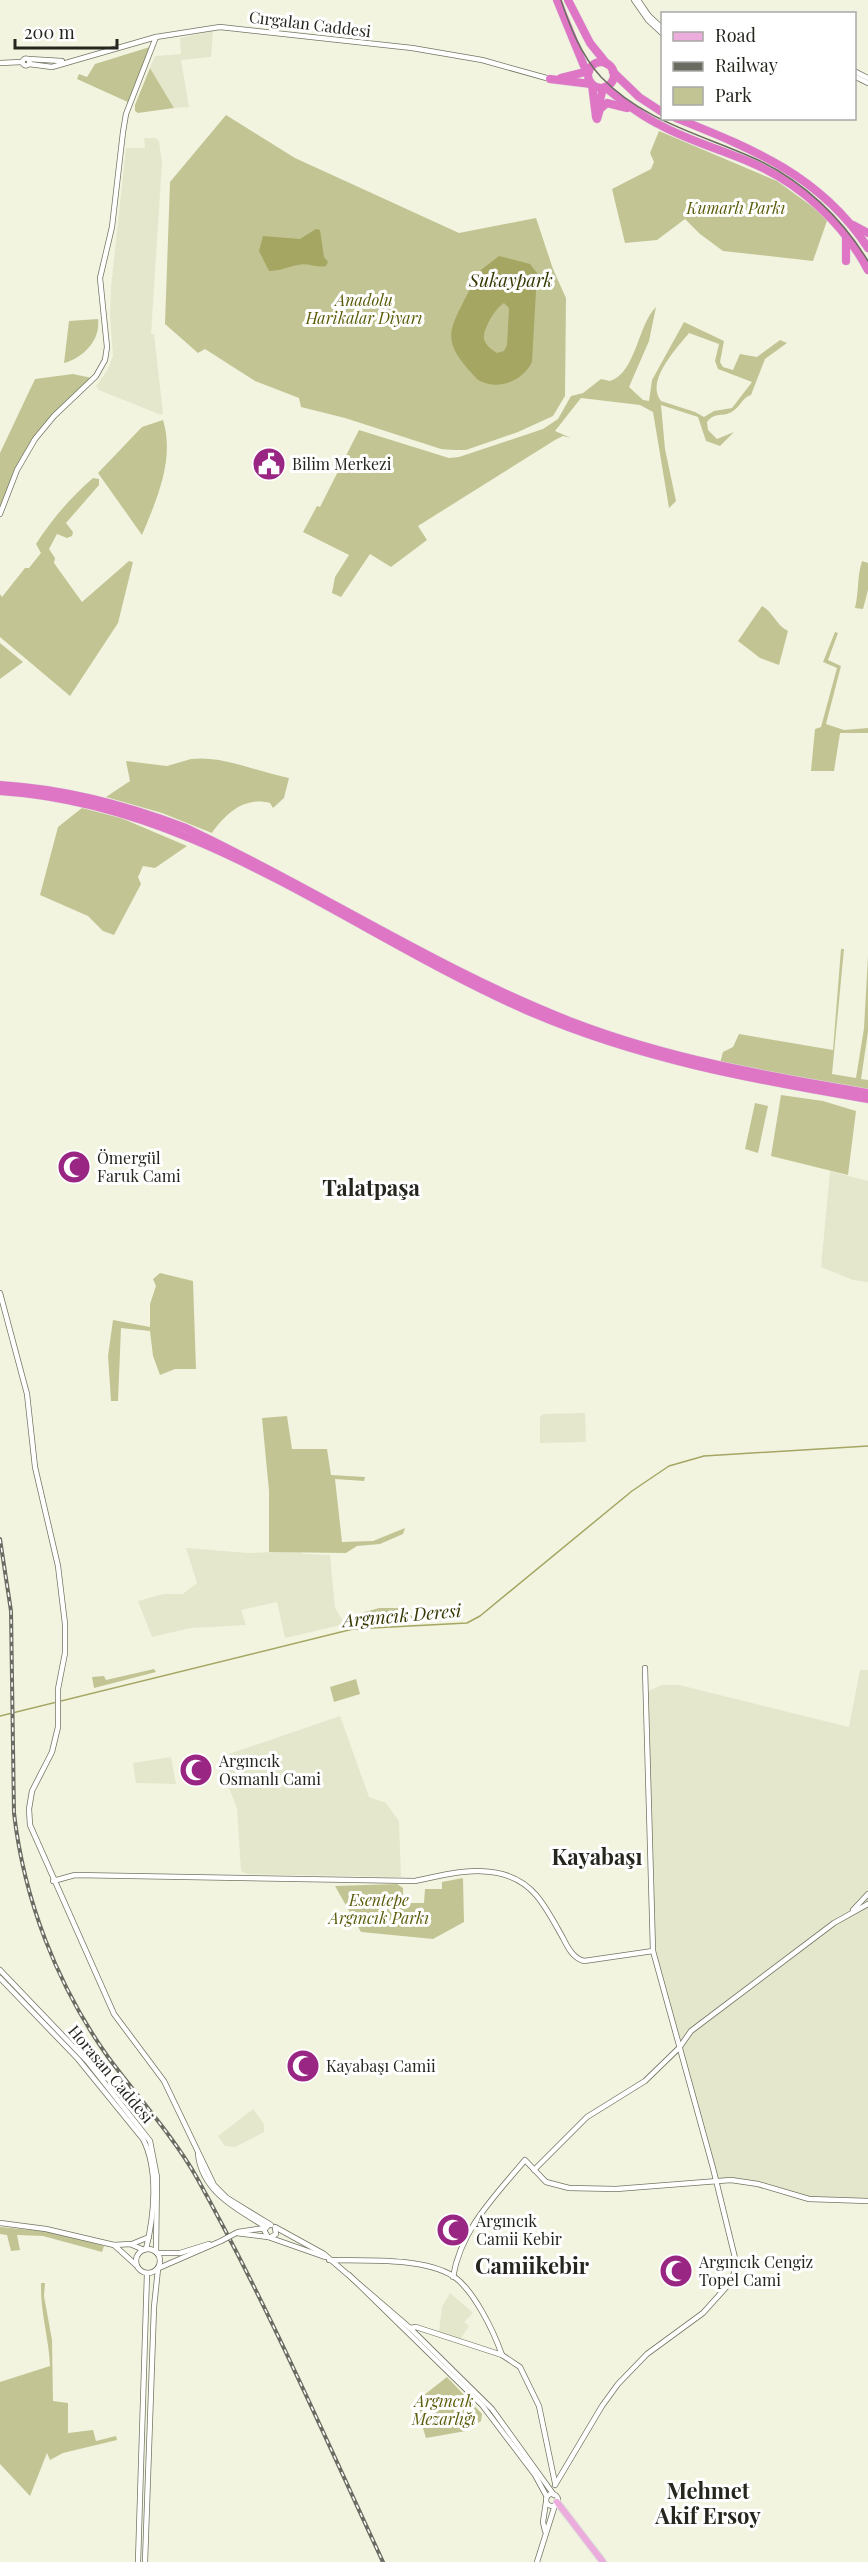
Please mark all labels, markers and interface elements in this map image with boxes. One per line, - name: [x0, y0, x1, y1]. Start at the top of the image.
- street label: Cırgalan Caddesi: [248, 6, 373, 41]
- scale bar: [15, 12, 117, 50]
- legend: [661, 12, 856, 120]
- text: 200 m: [24, 20, 75, 44]
- text: Road: [715, 23, 756, 47]
- text: Railway: [715, 53, 778, 77]
- text: Park: [715, 83, 752, 107]
- park label: Kumarlı Parkı: [686, 197, 786, 218]
- water label: Sukaypark: [468, 268, 553, 292]
- park label: Anadolu Harikalar Diyarı: [305, 289, 423, 328]
- public building icon: Bilim Merkezi: [251, 446, 287, 482]
- place label: Bilim Merkezi: [292, 453, 392, 474]
- place label: Ömergül Faruk Cami: [97, 1147, 181, 1186]
- mosque icon: Ömergül Faruk Cami: [56, 1149, 92, 1185]
- district label: Talatpaşa: [322, 1172, 420, 1202]
- water label: Argıncık Deresi: [340, 1598, 463, 1632]
- place label: Argıncık Osmanlı Cami: [218, 1750, 321, 1789]
- mosque icon: Argıncık Osmanlı Cami: [178, 1752, 214, 1788]
- district label: Kayabaşı: [552, 1841, 642, 1871]
- park label: Esentepe Argıncık Parkı: [327, 1889, 429, 1928]
- street label: Horasan Caddesi: [64, 2020, 159, 2127]
- mosque icon: Kayabaşı Camii: [285, 2048, 321, 2084]
- place label: Kayabaşı Camii: [326, 2055, 436, 2076]
- place label: Argıncık Camii Kebir: [475, 2210, 562, 2249]
- mosque icon: Argıncık Camii Kebir: [435, 2212, 471, 2248]
- district label: Camiikebir: [475, 2250, 590, 2280]
- place label: Argıncık Cengiz Topel Cami: [698, 2251, 814, 2290]
- mosque icon: Argıncık Cengiz Topel Cami: [658, 2253, 694, 2289]
- park label: Argıncık Mezarlığı: [411, 2390, 476, 2429]
- district label: Mehmet Akif Ersoy: [654, 2475, 761, 2530]

